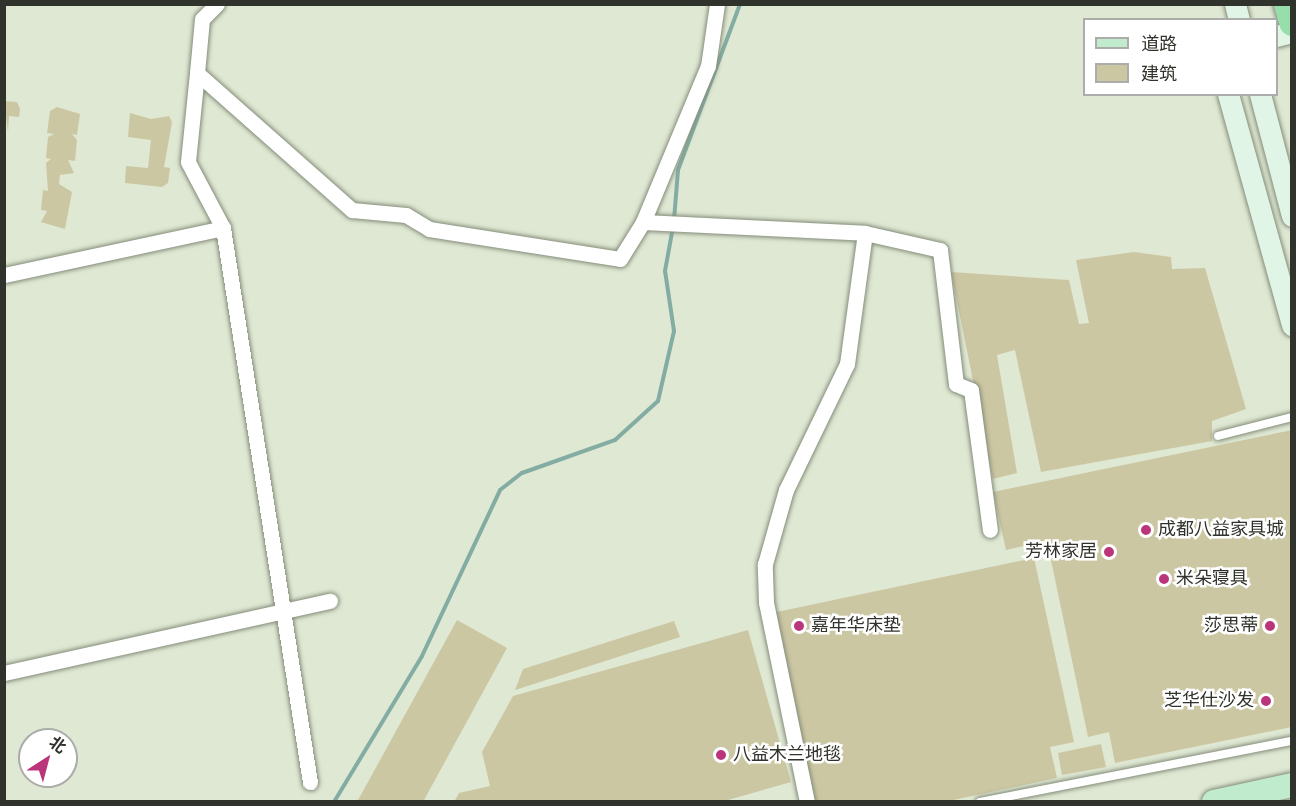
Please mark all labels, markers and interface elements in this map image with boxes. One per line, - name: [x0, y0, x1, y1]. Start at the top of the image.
- legend: [1083, 18, 1278, 96]
- text: 道路: [1141, 32, 1177, 57]
- text: 建筑: [1141, 62, 1177, 87]
- place label: 成都八益家具城: [1158, 519, 1284, 541]
- marker: 成都八益家具城: [1139, 523, 1153, 537]
- place label: 芳林家居: [1025, 541, 1097, 563]
- marker: 芳林家居: [1102, 545, 1116, 559]
- place label: 米朵寝具: [1176, 568, 1248, 590]
- marker: 米朵寝具: [1157, 572, 1171, 586]
- place label: 嘉年华床垫: [811, 615, 901, 637]
- place label: 莎思蒂: [1204, 615, 1258, 637]
- marker: 嘉年华床垫: [792, 619, 806, 633]
- marker: 莎思蒂: [1263, 619, 1277, 633]
- place label: 芝华仕沙发: [1164, 690, 1254, 712]
- marker: 芝华仕沙发: [1259, 694, 1273, 708]
- north arrow: [18, 728, 78, 788]
- text: 北: [44, 731, 70, 759]
- place label: 八益木兰地毯: [733, 744, 841, 766]
- marker: 八益木兰地毯: [714, 748, 728, 762]

